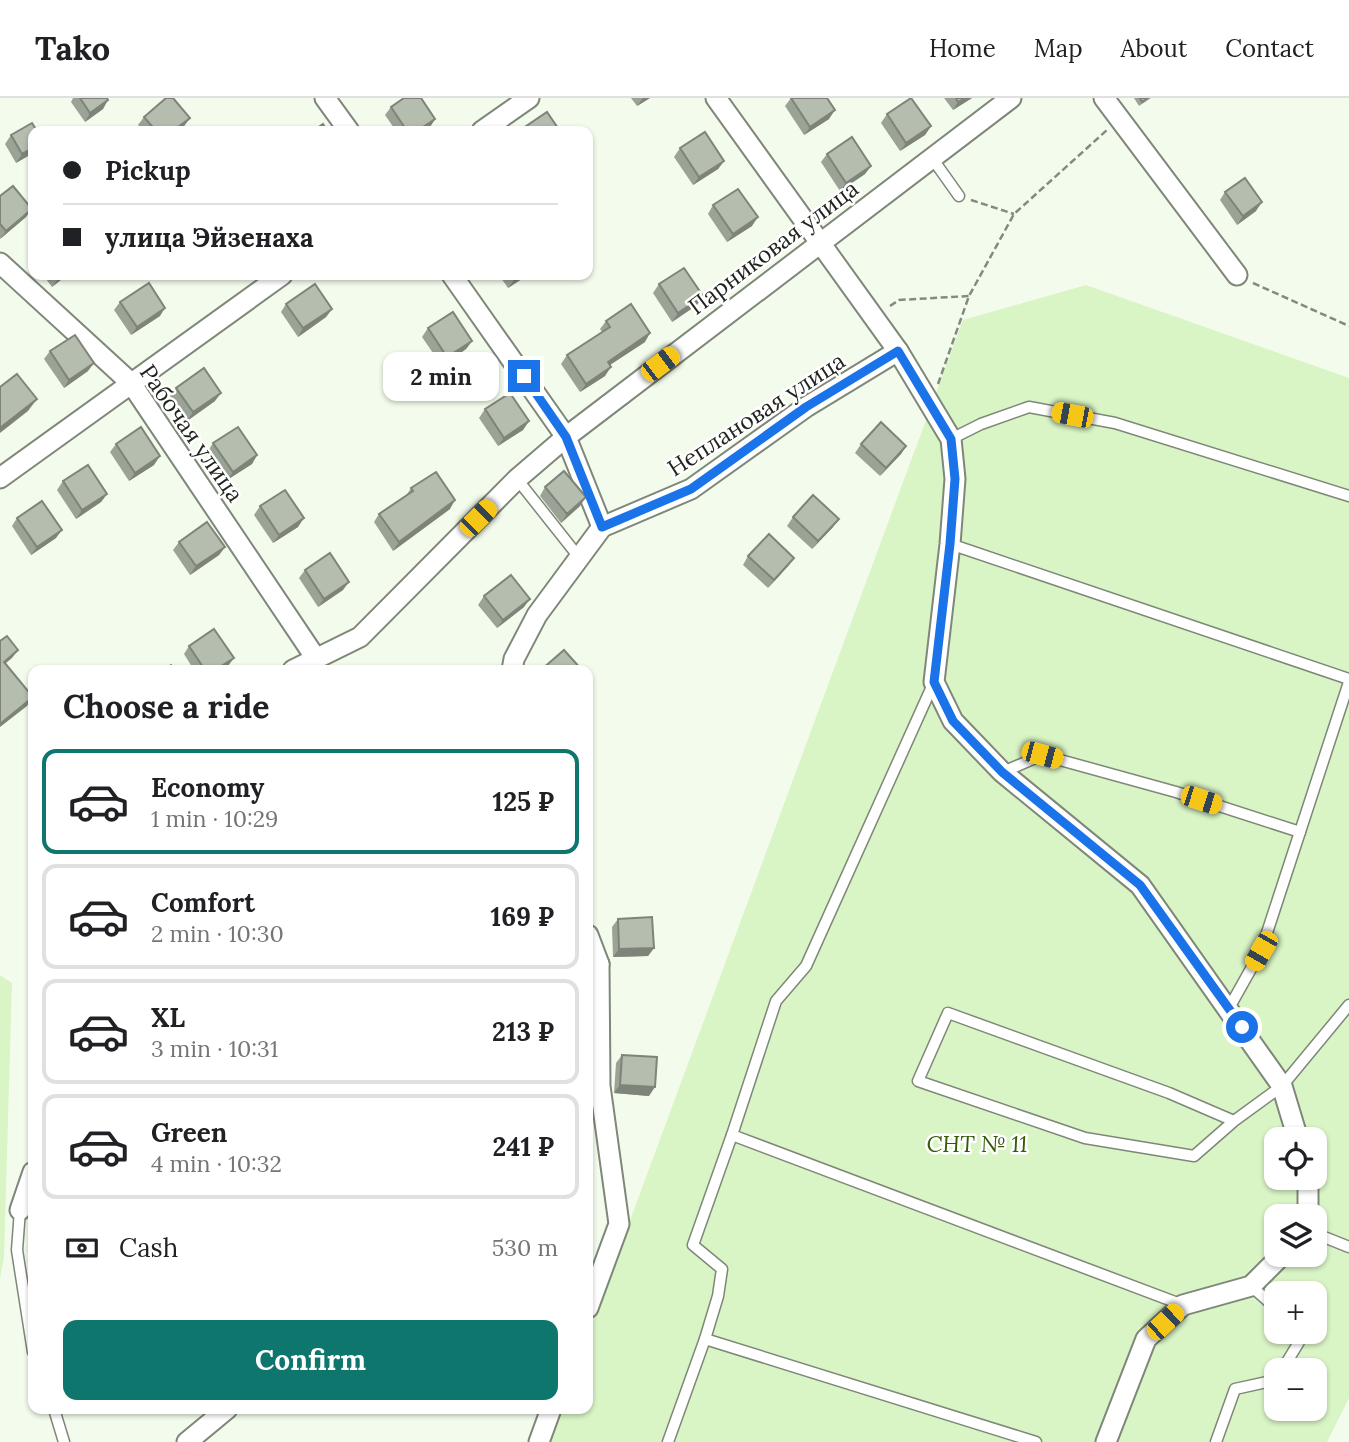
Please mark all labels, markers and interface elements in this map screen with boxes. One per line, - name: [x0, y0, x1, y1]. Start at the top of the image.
- text: Tako: [35, 27, 110, 69]
- text: Home: [929, 33, 996, 64]
- text: Map: [1034, 33, 1083, 64]
- text: About: [1121, 33, 1187, 64]
- text: Contact: [1225, 33, 1314, 64]
- text: Pickup: [105, 154, 191, 187]
- street label: Парниковая улица: [682, 173, 864, 321]
- text: улица Эйзенаха: [105, 221, 314, 254]
- car: [637, 343, 684, 385]
- street label: Неплановая улица: [662, 346, 850, 482]
- callout: 2 min: [384, 352, 500, 400]
- street label: Рабочая улица: [134, 359, 250, 507]
- route end: [508, 360, 540, 392]
- text: 2 min: [410, 362, 472, 391]
- car: [1050, 401, 1095, 429]
- car: [456, 496, 501, 540]
- text: Choose a ride: [63, 686, 270, 727]
- car: [1019, 739, 1066, 771]
- icon: car: [67, 770, 130, 833]
- text: Economy: [151, 771, 264, 804]
- car: [1178, 784, 1225, 816]
- text: 125 ₽: [493, 785, 554, 818]
- text: 1 min · 10:29: [151, 804, 278, 833]
- icon: car: [67, 885, 130, 948]
- text: Comfort: [151, 886, 255, 919]
- text: 169 ₽: [491, 900, 554, 933]
- text: 2 min · 10:30: [151, 919, 284, 948]
- car: [1242, 928, 1281, 974]
- icon: car: [67, 1000, 130, 1063]
- text: XL: [151, 1001, 185, 1034]
- route start: [1226, 1011, 1258, 1043]
- text: 213 ₽: [492, 1015, 554, 1048]
- text: 3 min · 10:31: [151, 1034, 278, 1063]
- icon: car: [67, 1115, 130, 1178]
- text: Green: [151, 1116, 227, 1149]
- map controls: [1264, 1127, 1327, 1421]
- button: locate: [1264, 1127, 1327, 1190]
- park label: СНТ № 11: [927, 1129, 1027, 1158]
- text: 241 ₽: [492, 1130, 554, 1163]
- text: 4 min · 10:32: [151, 1149, 282, 1178]
- button: layers: [1264, 1204, 1327, 1267]
- icon: cash: [63, 1229, 101, 1267]
- text: Cash: [119, 1231, 178, 1264]
- text: 530 m: [492, 1233, 558, 1262]
- button: +: [1264, 1281, 1327, 1344]
- car: [1143, 1300, 1188, 1344]
- button: Confirm: [63, 1320, 558, 1400]
- button: −: [1264, 1358, 1327, 1421]

